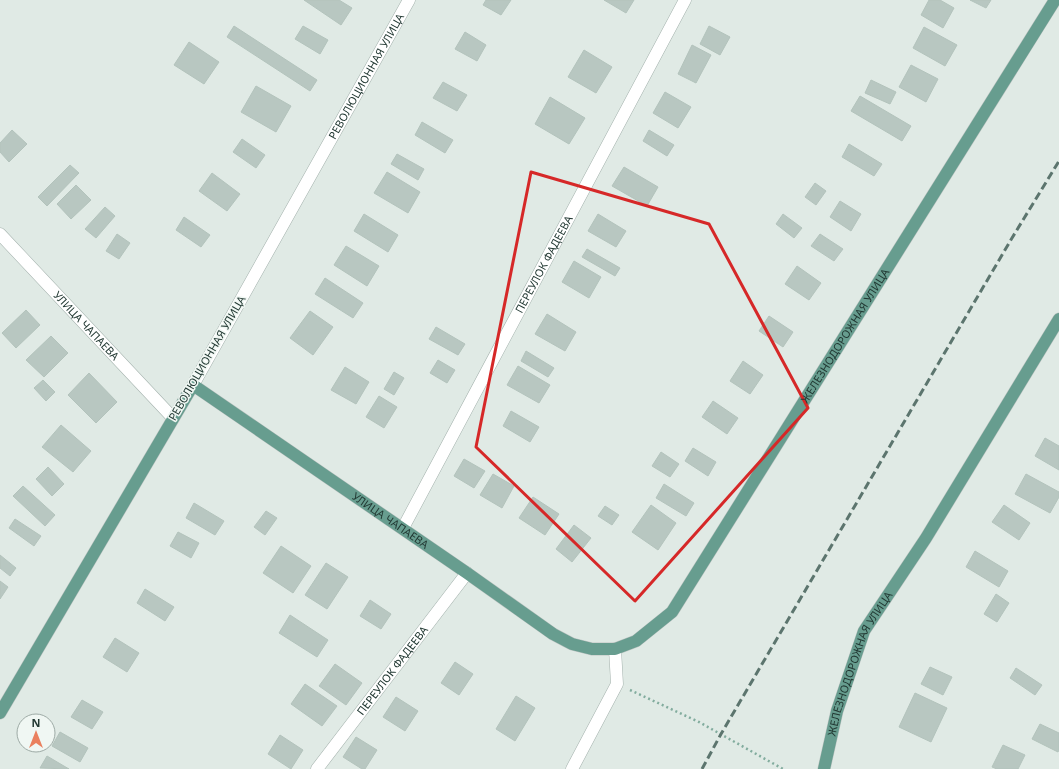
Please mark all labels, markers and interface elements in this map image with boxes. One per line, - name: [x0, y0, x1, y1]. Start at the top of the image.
- street label: РЕВОЛЮЦИОННАЯ УЛИЦА: [324, 10, 408, 142]
- street label: ПЕРЕУЛОК ФАДЕЕВА: [511, 212, 576, 315]
- street label: ЖЕЛЕЗНОДОРОЖНАЯ УЛИЦА: [797, 265, 893, 406]
- street label: УЛИЦА ЧАПАЕВА: [50, 288, 124, 364]
- street label: РЕВОЛЮЦИОННАЯ УЛИЦА: [165, 292, 249, 423]
- street label: УЛИЦА ЧАПАЕВА: [349, 488, 433, 552]
- street label: ЖЕЛЕЗНОДОРОЖНАЯ УЛИЦА: [824, 587, 896, 737]
- street label: ПЕРЕУЛОК ФАДЕЕВА: [353, 622, 432, 718]
- north arrow: [16, 713, 56, 753]
- text: N: [32, 715, 40, 730]

